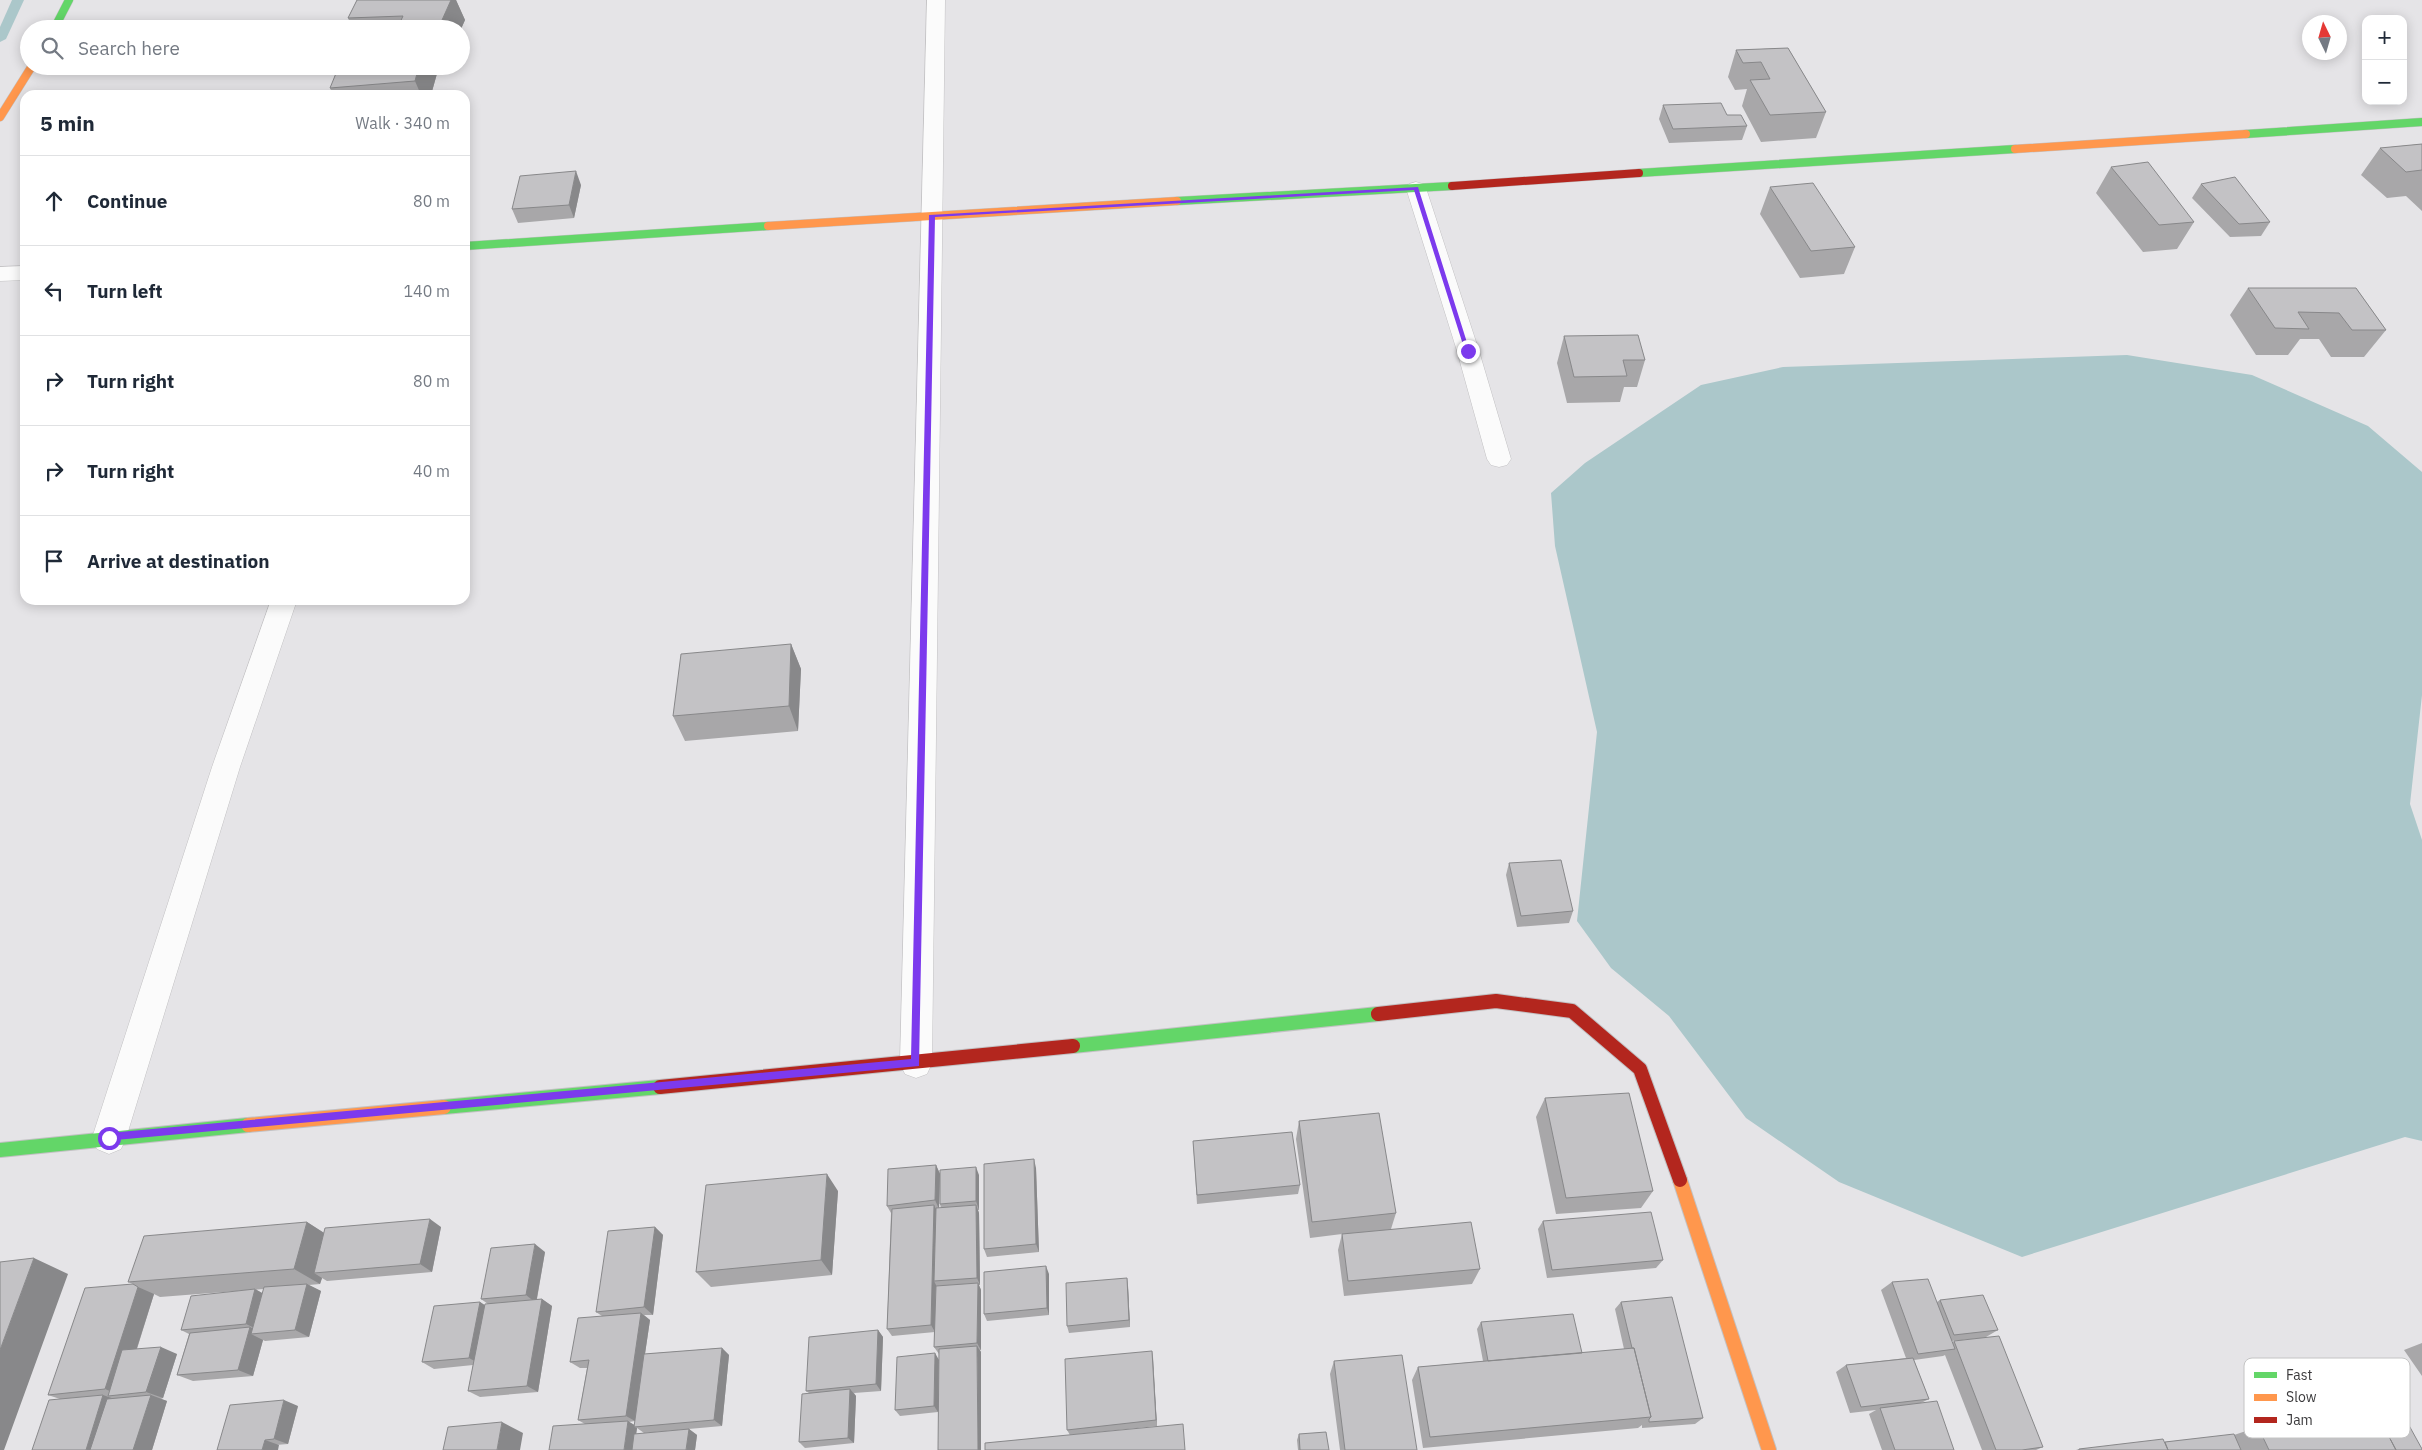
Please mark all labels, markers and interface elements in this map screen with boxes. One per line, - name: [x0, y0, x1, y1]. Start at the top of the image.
- north arrow: [2302, 15, 2347, 60]
- map controls: [2362, 15, 2407, 105]
- button: +: [2362, 15, 2407, 60]
- search box: [20, 20, 470, 75]
- icon: search: [38, 34, 66, 62]
- text: Search here: [78, 36, 180, 60]
- button: −: [2362, 60, 2407, 105]
- text: 5 min: [40, 109, 95, 137]
- text: Walk · 340 m: [355, 113, 450, 133]
- icon: ahead: [40, 187, 68, 215]
- text: Continue: [87, 189, 167, 213]
- text: 80 m: [413, 191, 450, 211]
- icon: left: [40, 277, 68, 305]
- text: Turn left: [87, 279, 163, 303]
- text: 140 m: [403, 281, 450, 301]
- route end: [1457, 340, 1480, 363]
- icon: right: [40, 367, 68, 395]
- text: Turn right: [87, 369, 174, 393]
- text: 80 m: [413, 371, 450, 391]
- icon: right: [40, 457, 68, 485]
- text: Turn right: [87, 459, 174, 483]
- text: 40 m: [413, 461, 450, 481]
- icon: arrive: [40, 547, 68, 575]
- text: Arrive at destination: [87, 549, 270, 573]
- route start: [98, 1127, 121, 1150]
- legend: [2244, 1358, 2410, 1438]
- text: Fast: [2286, 1366, 2312, 1384]
- text: Slow: [2286, 1388, 2317, 1406]
- text: Jam: [2286, 1411, 2313, 1429]

